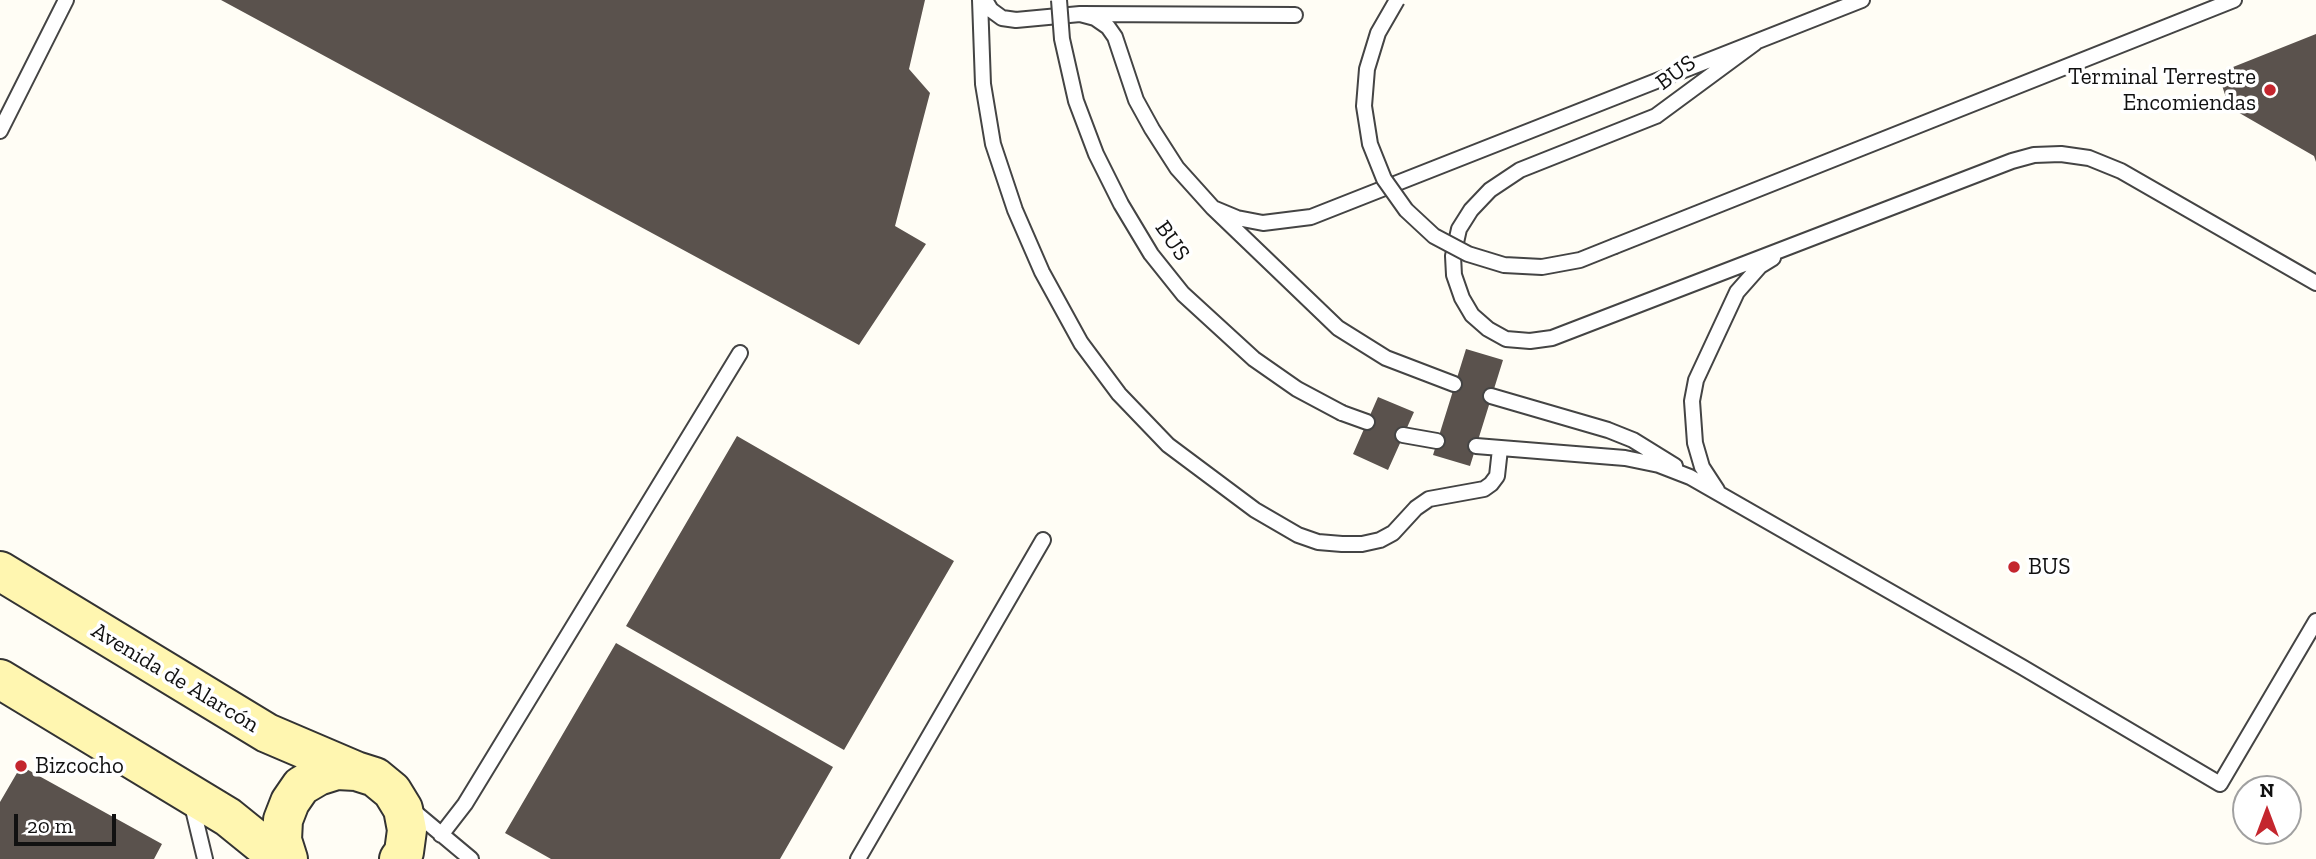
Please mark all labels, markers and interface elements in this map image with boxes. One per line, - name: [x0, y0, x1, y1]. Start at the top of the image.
- street label: BUS: [1651, 49, 1701, 97]
- place label: Terminal Terrestre Encomiendas: [2068, 63, 2256, 117]
- marker: Terminal Terrestre Encomiendas: [2262, 82, 2278, 98]
- street label: BUS: [1148, 216, 1196, 266]
- place label: BUS: [2028, 553, 2071, 581]
- marker: BUS: [2006, 559, 2022, 575]
- street label: Avenida de Alarcón: [86, 617, 264, 739]
- place label: Bizcocho: [35, 752, 124, 780]
- marker: Bizcocho: [13, 758, 29, 774]
- north arrow: [2232, 775, 2302, 845]
- text: N: [2260, 779, 2274, 802]
- scale bar: [18, 800, 119, 844]
- text: 20 m: [27, 813, 73, 838]

